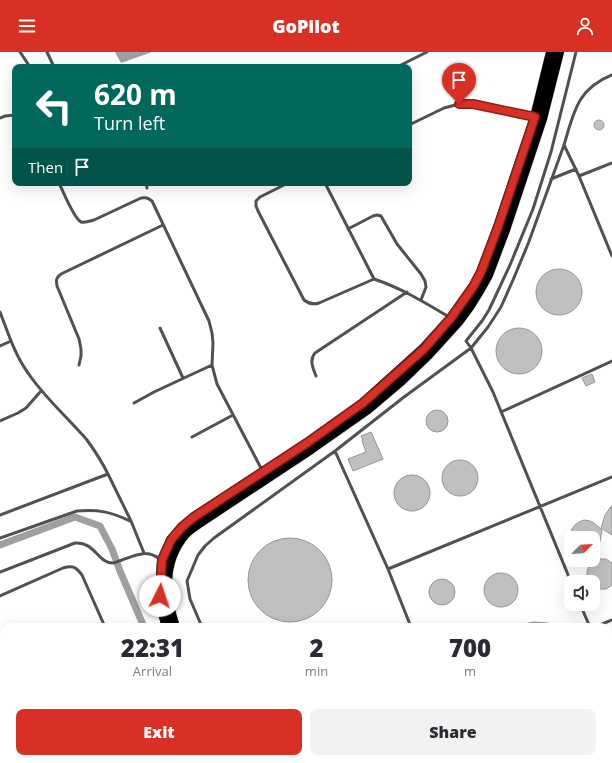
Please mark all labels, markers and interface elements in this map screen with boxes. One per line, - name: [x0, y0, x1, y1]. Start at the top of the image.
- text: GoPilot: [272, 14, 340, 38]
- icon: menu: [16, 15, 38, 37]
- icon: person: [574, 15, 596, 37]
- pin: [442, 63, 476, 104]
- icon: arrive: [448, 69, 470, 91]
- text: 620 m: [94, 75, 177, 113]
- icon: left: [28, 80, 80, 132]
- text: Turn left: [94, 111, 165, 135]
- icon: arrive: [71, 156, 93, 178]
- text: Then: [28, 157, 63, 177]
- north arrow: [564, 531, 600, 567]
- map controls: [564, 531, 600, 611]
- position arrow: [139, 575, 181, 617]
- button: sound: [564, 575, 600, 611]
- text: 22:31: [121, 631, 184, 664]
- text: 2: [309, 631, 324, 664]
- text: 700: [449, 631, 491, 664]
- text: Arrival: [133, 662, 172, 680]
- text: min: [305, 662, 328, 680]
- text: m: [464, 662, 476, 680]
- button: Exit: [16, 709, 302, 755]
- button: Share: [310, 709, 596, 755]

